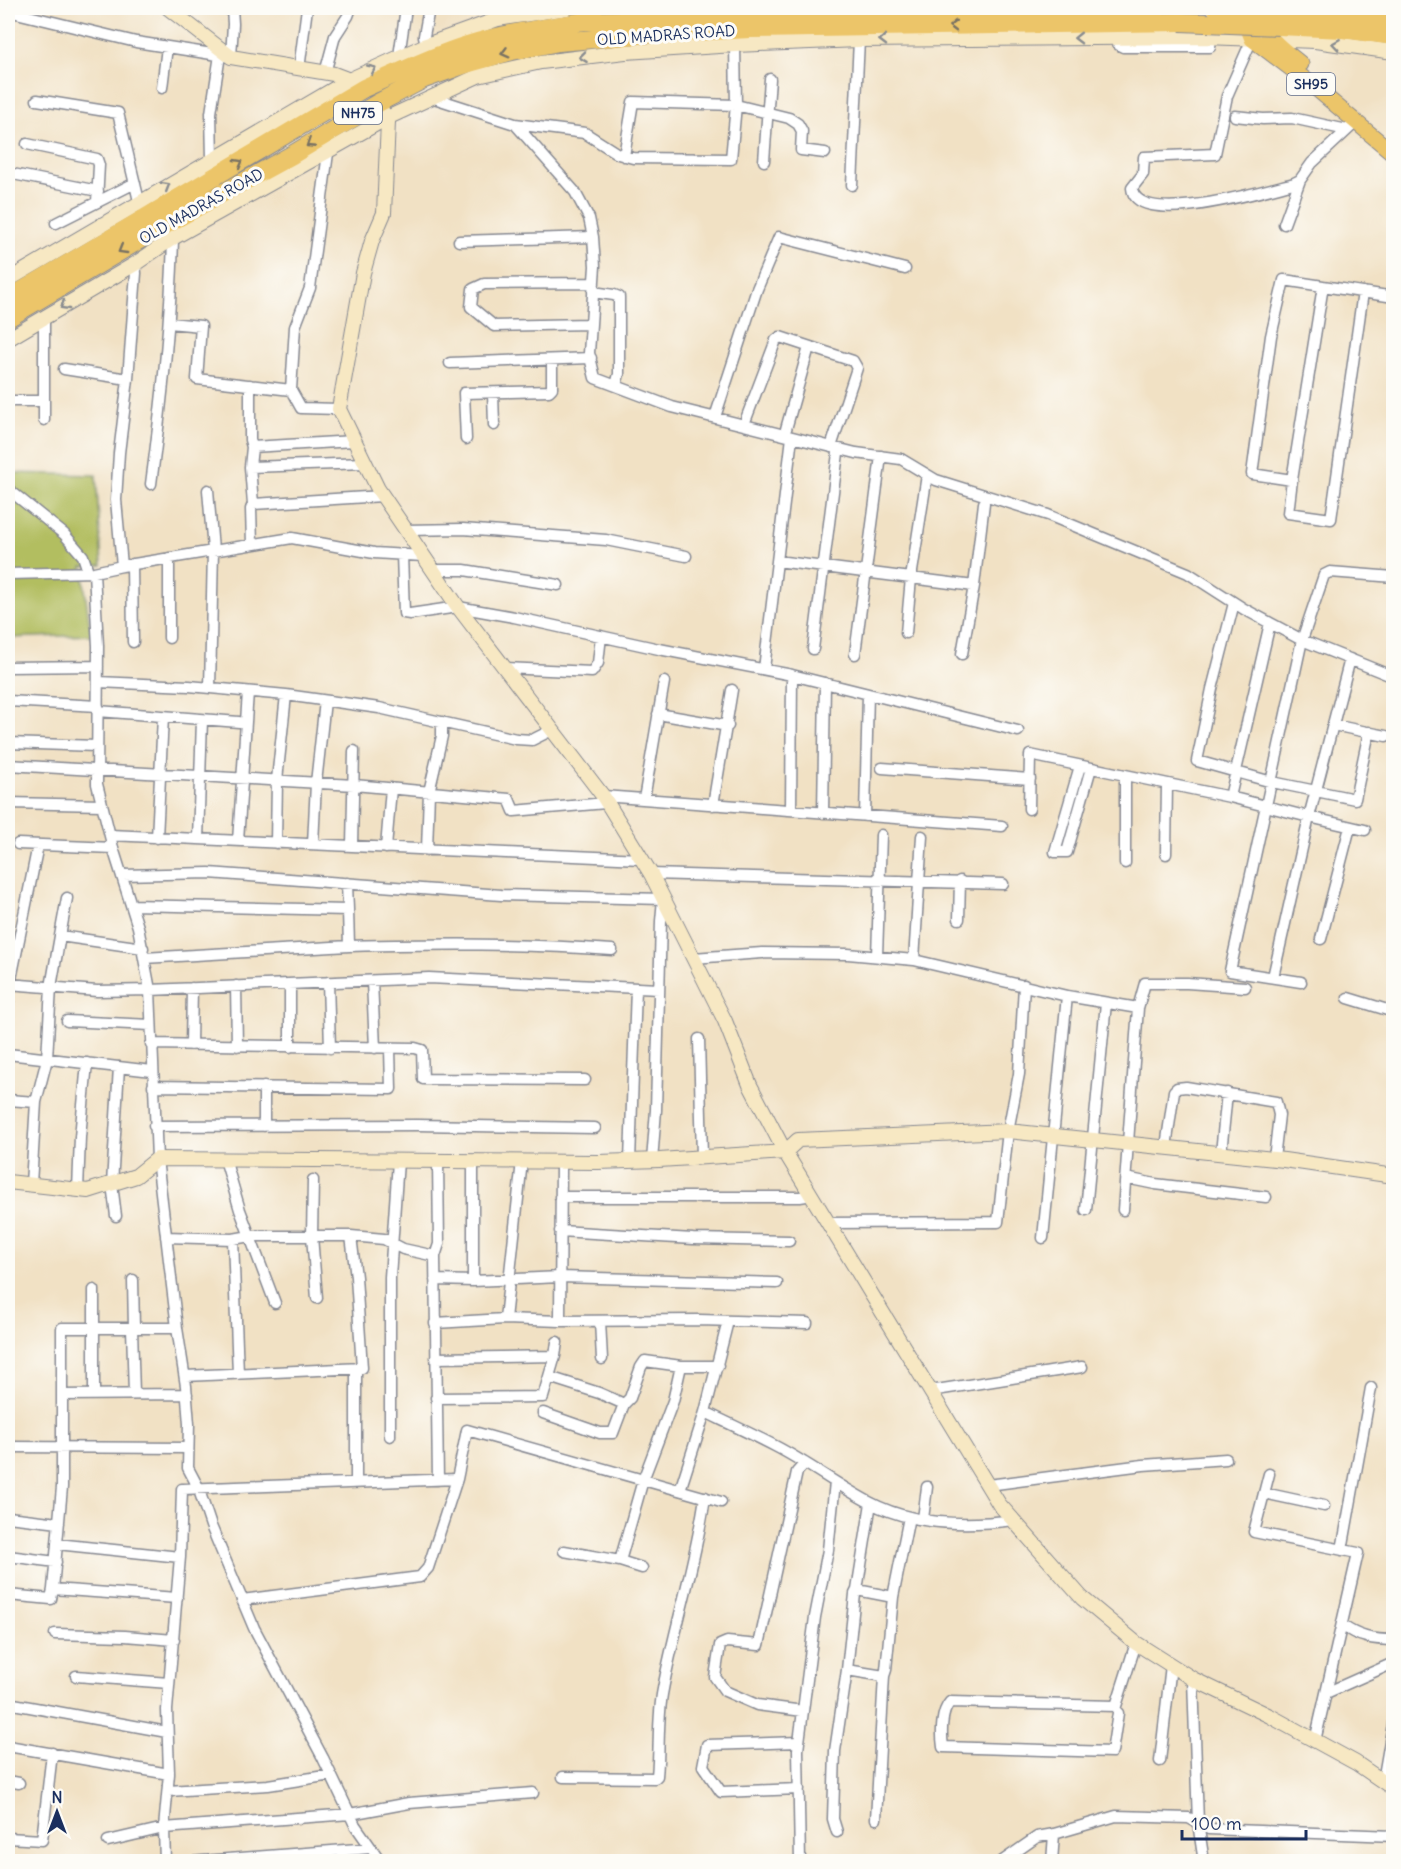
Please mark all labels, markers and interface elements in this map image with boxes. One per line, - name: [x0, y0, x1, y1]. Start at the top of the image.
- one-way arrow: [949, 20, 958, 32]
- street label: OLD MADRAS ROAD: [596, 21, 736, 49]
- one-way arrow: [1073, 32, 1082, 44]
- one-way arrow: [878, 34, 887, 46]
- one-way arrow: [1331, 38, 1340, 51]
- one-way arrow: [500, 46, 510, 58]
- one-way arrow: [579, 50, 588, 62]
- one-way arrow: [366, 64, 377, 76]
- road number: SH95: [1287, 73, 1335, 95]
- road number: NH75: [334, 102, 382, 124]
- one-way arrow: [306, 137, 317, 148]
- one-way arrow: [233, 158, 243, 170]
- street label: OLD MADRAS ROAD: [136, 164, 266, 248]
- one-way arrow: [160, 181, 170, 193]
- one-way arrow: [118, 243, 128, 254]
- one-way arrow: [60, 298, 70, 310]
- north arrow: [27, 1782, 87, 1842]
- text: N: [51, 1787, 63, 1807]
- scale bar: [1182, 1803, 1306, 1841]
- text: 100 m: [1191, 1812, 1242, 1835]

